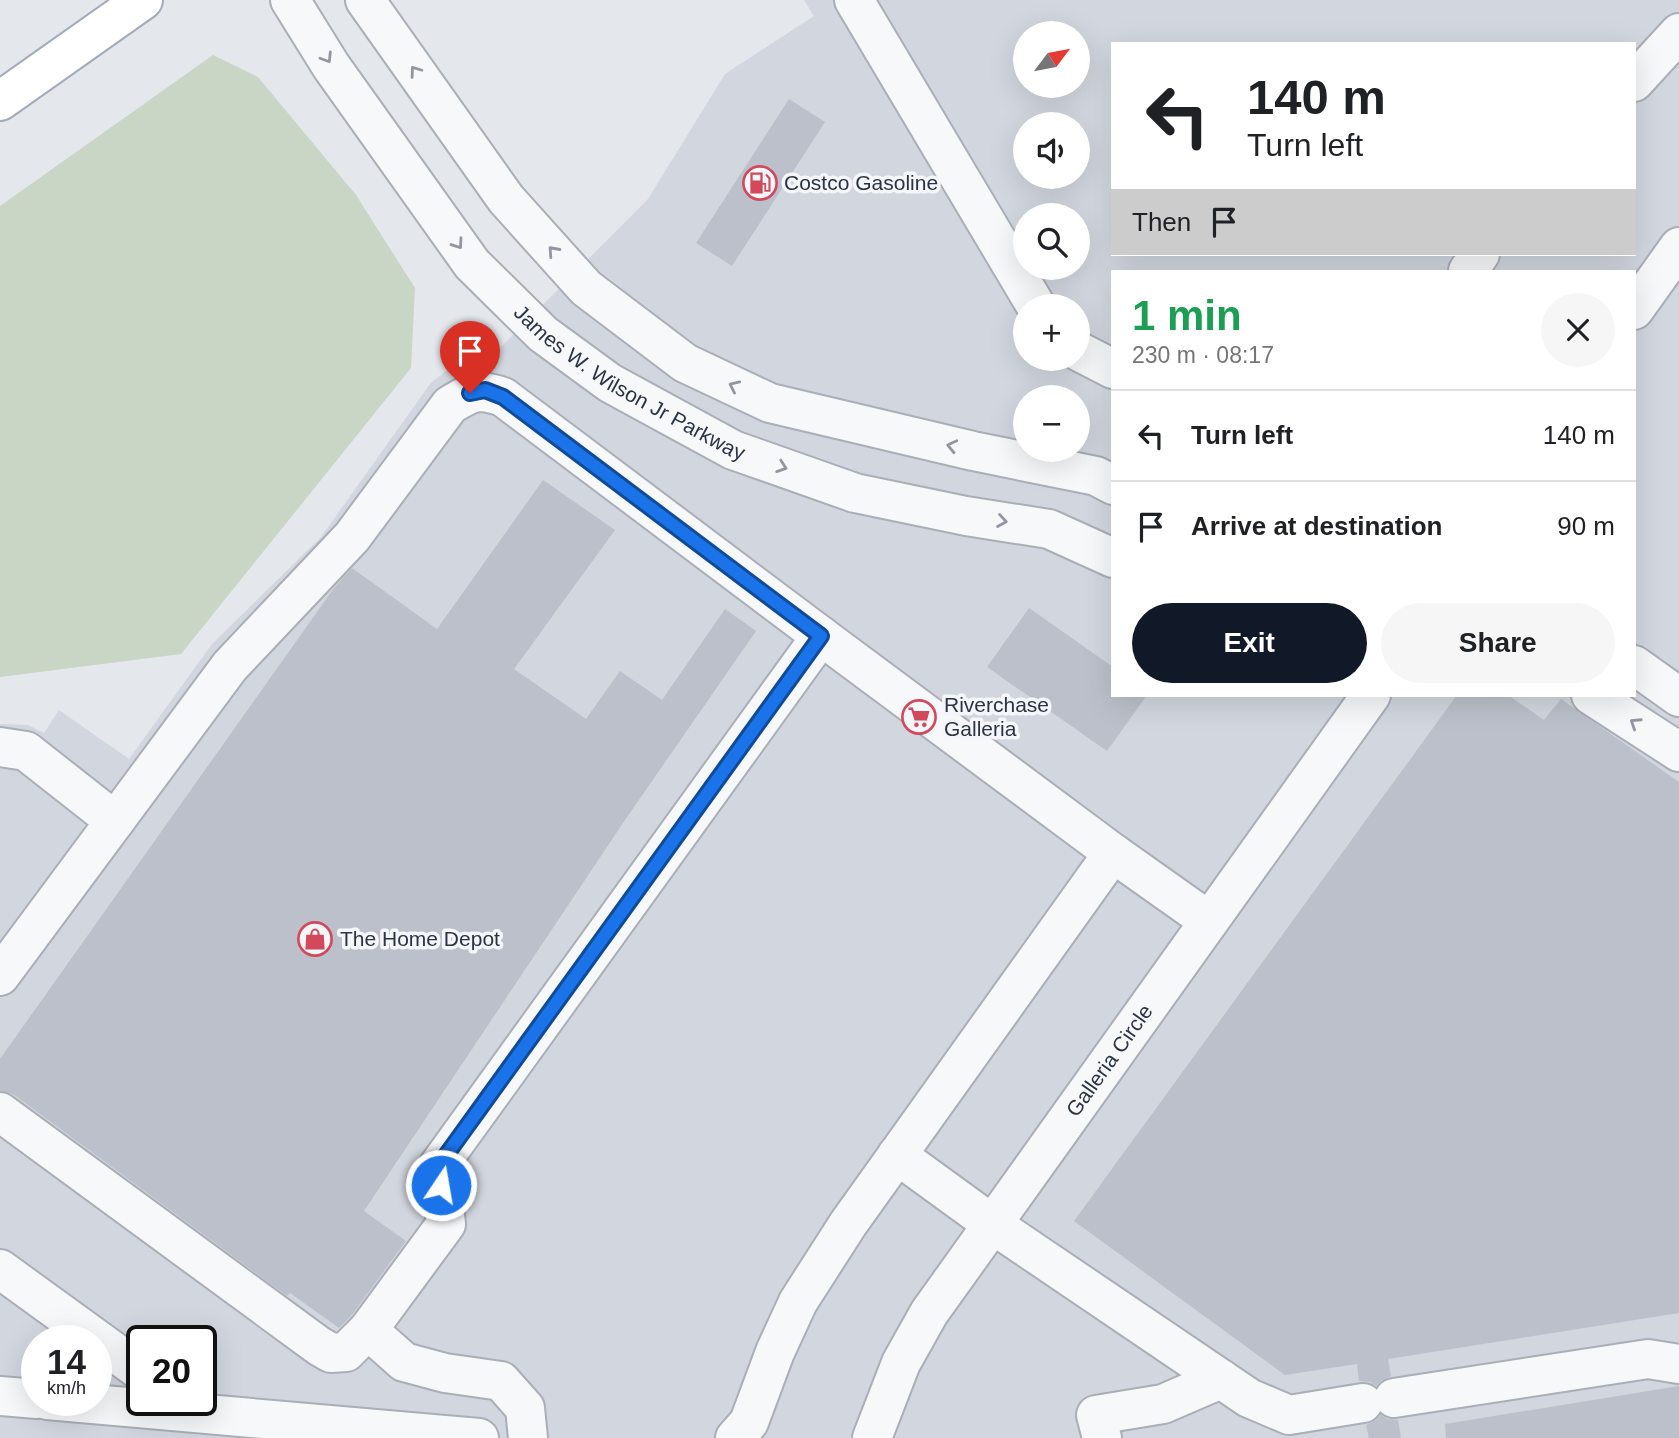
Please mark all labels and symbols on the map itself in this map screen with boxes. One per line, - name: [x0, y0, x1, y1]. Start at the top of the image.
- north arrow: [1013, 21, 1090, 98]
- one-way arrow: [318, 50, 331, 63]
- one-way arrow: [411, 66, 423, 79]
- fuel station icon: Costco Gasoline: [741, 164, 779, 202]
- place label: Costco Gasoline: [784, 171, 938, 194]
- one-way arrow: [450, 236, 462, 249]
- one-way arrow: [549, 246, 561, 259]
- street label: James W. Wilson Jr Parkway: [510, 300, 749, 464]
- pin: [440, 321, 500, 393]
- one-way arrow: [728, 380, 741, 394]
- one-way arrow: [946, 440, 958, 454]
- one-way arrow: [775, 459, 787, 473]
- one-way arrow: [996, 513, 1008, 528]
- place label: Riverchase Galleria: [944, 693, 1049, 740]
- supermarket icon: Riverchase Galleria: [900, 698, 938, 736]
- one-way arrow: [1630, 719, 1643, 732]
- shop icon: The Home Depot: [296, 920, 334, 958]
- place label: The Home Depot: [340, 927, 500, 950]
- street label: Galleria Circle: [1061, 1000, 1157, 1121]
- position arrow: [404, 1148, 478, 1222]
- speed limit sign: 20: [126, 1325, 217, 1416]

